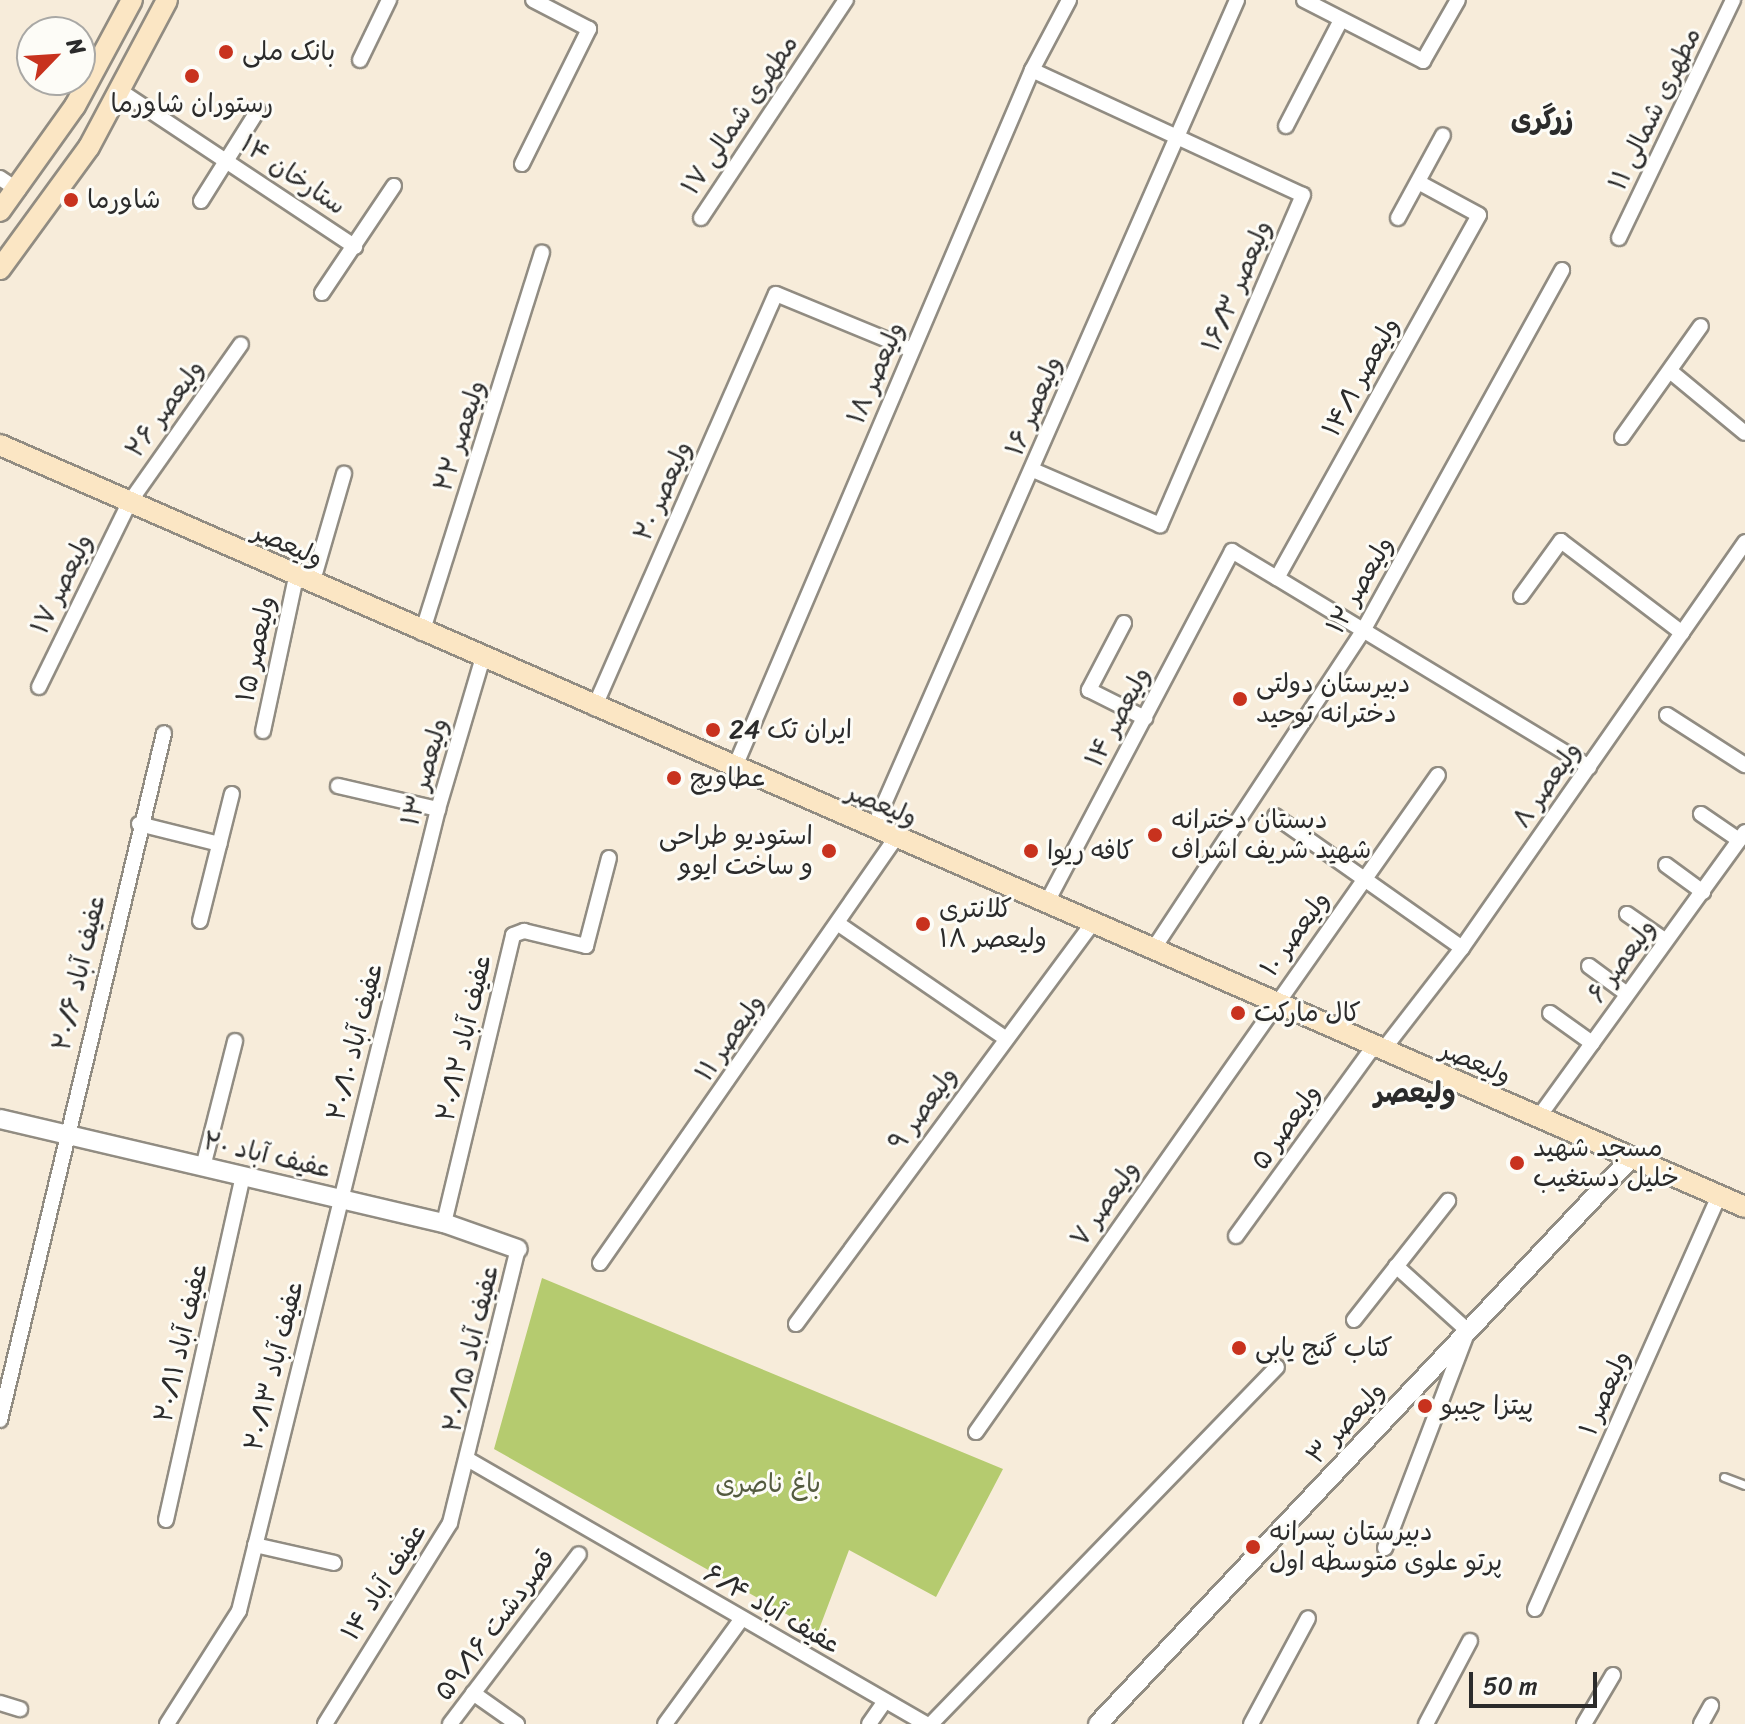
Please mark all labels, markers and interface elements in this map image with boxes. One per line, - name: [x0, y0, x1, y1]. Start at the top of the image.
- north arrow: [16, 16, 96, 96]
- street label: ۱۱ مطهری شمالی: [1602, 22, 1708, 196]
- street label: ۱۷ مطهری شمالی: [675, 29, 805, 201]
- text: N: [55, 31, 97, 62]
- place label: بانک ملی: [242, 36, 335, 68]
- marker: بانک ملی: [217, 43, 235, 61]
- marker: رستوران شاورما: [183, 67, 201, 85]
- place label: رستوران شاورما: [111, 88, 273, 120]
- district label: زرگری: [1511, 103, 1573, 137]
- street label: ۱۴ ستارخان: [234, 128, 352, 222]
- place label: شاورما: [87, 184, 161, 216]
- marker: شاورما: [62, 191, 80, 209]
- street label: ۱۶/۳ ولیعصر: [1195, 216, 1279, 356]
- street label: ۱۴/۱ ولیعصر: [1316, 312, 1406, 442]
- street label: ۱۸ ولیعصر: [841, 317, 911, 429]
- street label: ۱۶ ولیعصر: [999, 351, 1069, 461]
- street label: ۲۶ ولیعصر: [119, 354, 211, 464]
- street label: ۲۲ ولیعصر: [427, 376, 493, 496]
- street label: ۲۰ ولیعصر: [627, 436, 699, 546]
- street label: ولیعصر: [248, 516, 328, 574]
- street label: ۱۷ ولیعصر: [24, 529, 100, 639]
- street label: ۱۲ ولیعصر: [1320, 531, 1400, 639]
- street label: ۱۵ ولیعصر: [230, 593, 282, 705]
- street label: ۱۴ ولیعصر: [1079, 662, 1157, 772]
- place label: دبیرستان دولتی دخترانه توحید: [1256, 668, 1410, 730]
- marker: دبیرستان دولتی دخترانه توحید: [1231, 690, 1249, 708]
- street label: ۱۳ ولیعصر: [395, 714, 455, 830]
- place label: ایران تک 24: [729, 714, 852, 746]
- marker: ایران تک 24: [704, 721, 722, 739]
- street label: ۸ ولیعصر: [1506, 736, 1588, 834]
- place label: عطاویچ: [690, 762, 767, 794]
- marker: عطاویچ: [665, 769, 683, 787]
- street label: ولیعصر: [842, 776, 922, 834]
- place label: دبستان دخترانه شهید شریف اشراف: [1171, 804, 1371, 866]
- place label: استودیو طراحی و ساخت ایوو: [659, 820, 813, 882]
- marker: دبستان دخترانه شهید شریف اشراف: [1146, 826, 1164, 844]
- place label: کافه ریوا: [1047, 835, 1134, 867]
- marker: استودیو طراحی و ساخت ایوو: [820, 842, 838, 860]
- marker: کافه ریوا: [1022, 842, 1040, 860]
- street label: ۱۰ ولیعصر: [1254, 885, 1336, 983]
- street label: عفیف آباد ۲۰/۶: [46, 892, 112, 1054]
- place label: کلانتری ۱۸ ولیعصر: [939, 893, 1047, 954]
- street label: ۶ ولیعصر: [1581, 913, 1663, 1009]
- marker: کلانتری ۱۸ ولیعصر: [914, 915, 932, 933]
- street label: عفیف آباد ۲۰/۱۲: [430, 952, 498, 1124]
- street label: عفیف آباد ۲۰/۱۰: [320, 960, 390, 1124]
- street label: ۱۱ ولیعصر: [689, 989, 771, 1087]
- place label: کال مارکت: [1254, 997, 1361, 1029]
- marker: کال مارکت: [1229, 1004, 1247, 1022]
- street label: ولیعصر: [1436, 1034, 1516, 1092]
- street label: ۹ ولیعصر: [882, 1061, 964, 1157]
- district label: ولیعصر: [1374, 1076, 1456, 1110]
- street label: ۵ ولیعصر: [1245, 1078, 1327, 1176]
- street label: عفیف آباد ۲۰: [200, 1125, 334, 1185]
- place label: مسجد شهید خلیل دستغیب: [1533, 1132, 1679, 1194]
- marker: مسجد شهید خلیل دستغیب: [1508, 1154, 1526, 1172]
- street label: ۷ ولیعصر: [1064, 1155, 1146, 1253]
- street label: عفیف آباد ۲۰/۱۱: [148, 1261, 214, 1425]
- street label: عفیف آباد ۲۰/۱۵: [437, 1262, 505, 1436]
- street label: عفیف آباد ۲۰/۱۳: [238, 1278, 310, 1454]
- place label: کتاب گنج یابی: [1255, 1332, 1393, 1364]
- marker: کتاب گنج یابی: [1230, 1339, 1248, 1357]
- street label: ۱ ولیعصر: [1573, 1346, 1637, 1440]
- street label: ۳ ولیعصر: [1300, 1375, 1392, 1471]
- place label: پیتزا چیبو: [1441, 1390, 1533, 1422]
- marker: پیتزا چیبو: [1416, 1397, 1434, 1415]
- park label: باغ ناصری: [715, 1468, 821, 1500]
- place label: دبیرستان پسرانه پرتو علوی متوسطه اول: [1269, 1516, 1502, 1578]
- street label: عفیف آباد ۱۴: [335, 1518, 433, 1646]
- marker: دبیرستان پسرانه پرتو علوی متوسطه اول: [1244, 1538, 1262, 1556]
- street label: ۵۹/۱۶ قصردشت: [428, 1543, 562, 1707]
- street label: عفیف آباد ۶/۴: [698, 1557, 846, 1661]
- scale bar: [1473, 1656, 1601, 1706]
- text: 50 m: [1483, 1665, 1538, 1707]

